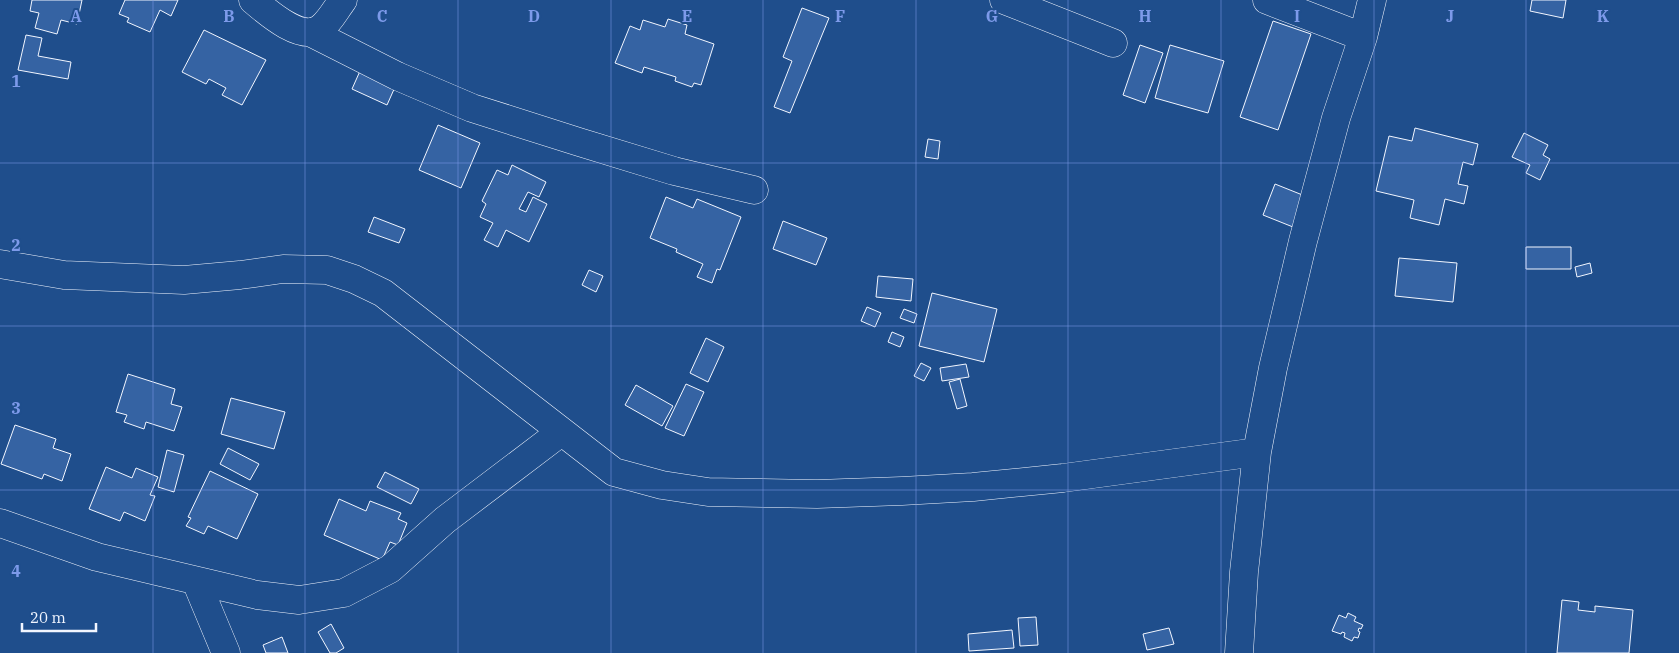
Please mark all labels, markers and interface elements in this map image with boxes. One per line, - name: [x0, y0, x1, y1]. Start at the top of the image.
- text: A: [70, 6, 82, 26]
- text: B: [223, 6, 235, 26]
- text: C: [377, 6, 387, 26]
- text: D: [528, 6, 540, 26]
- text: E: [682, 6, 692, 26]
- text: F: [835, 6, 845, 26]
- text: G: [986, 6, 998, 26]
- text: H: [1139, 6, 1152, 26]
- text: I: [1294, 6, 1300, 26]
- text: J: [1446, 6, 1454, 26]
- text: K: [1597, 6, 1610, 26]
- text: 1: [11, 71, 21, 91]
- text: 2: [11, 235, 21, 255]
- text: 3: [11, 398, 21, 418]
- text: 4: [11, 561, 21, 581]
- scale bar: [22, 600, 96, 632]
- text: 20 m: [30, 608, 66, 627]

